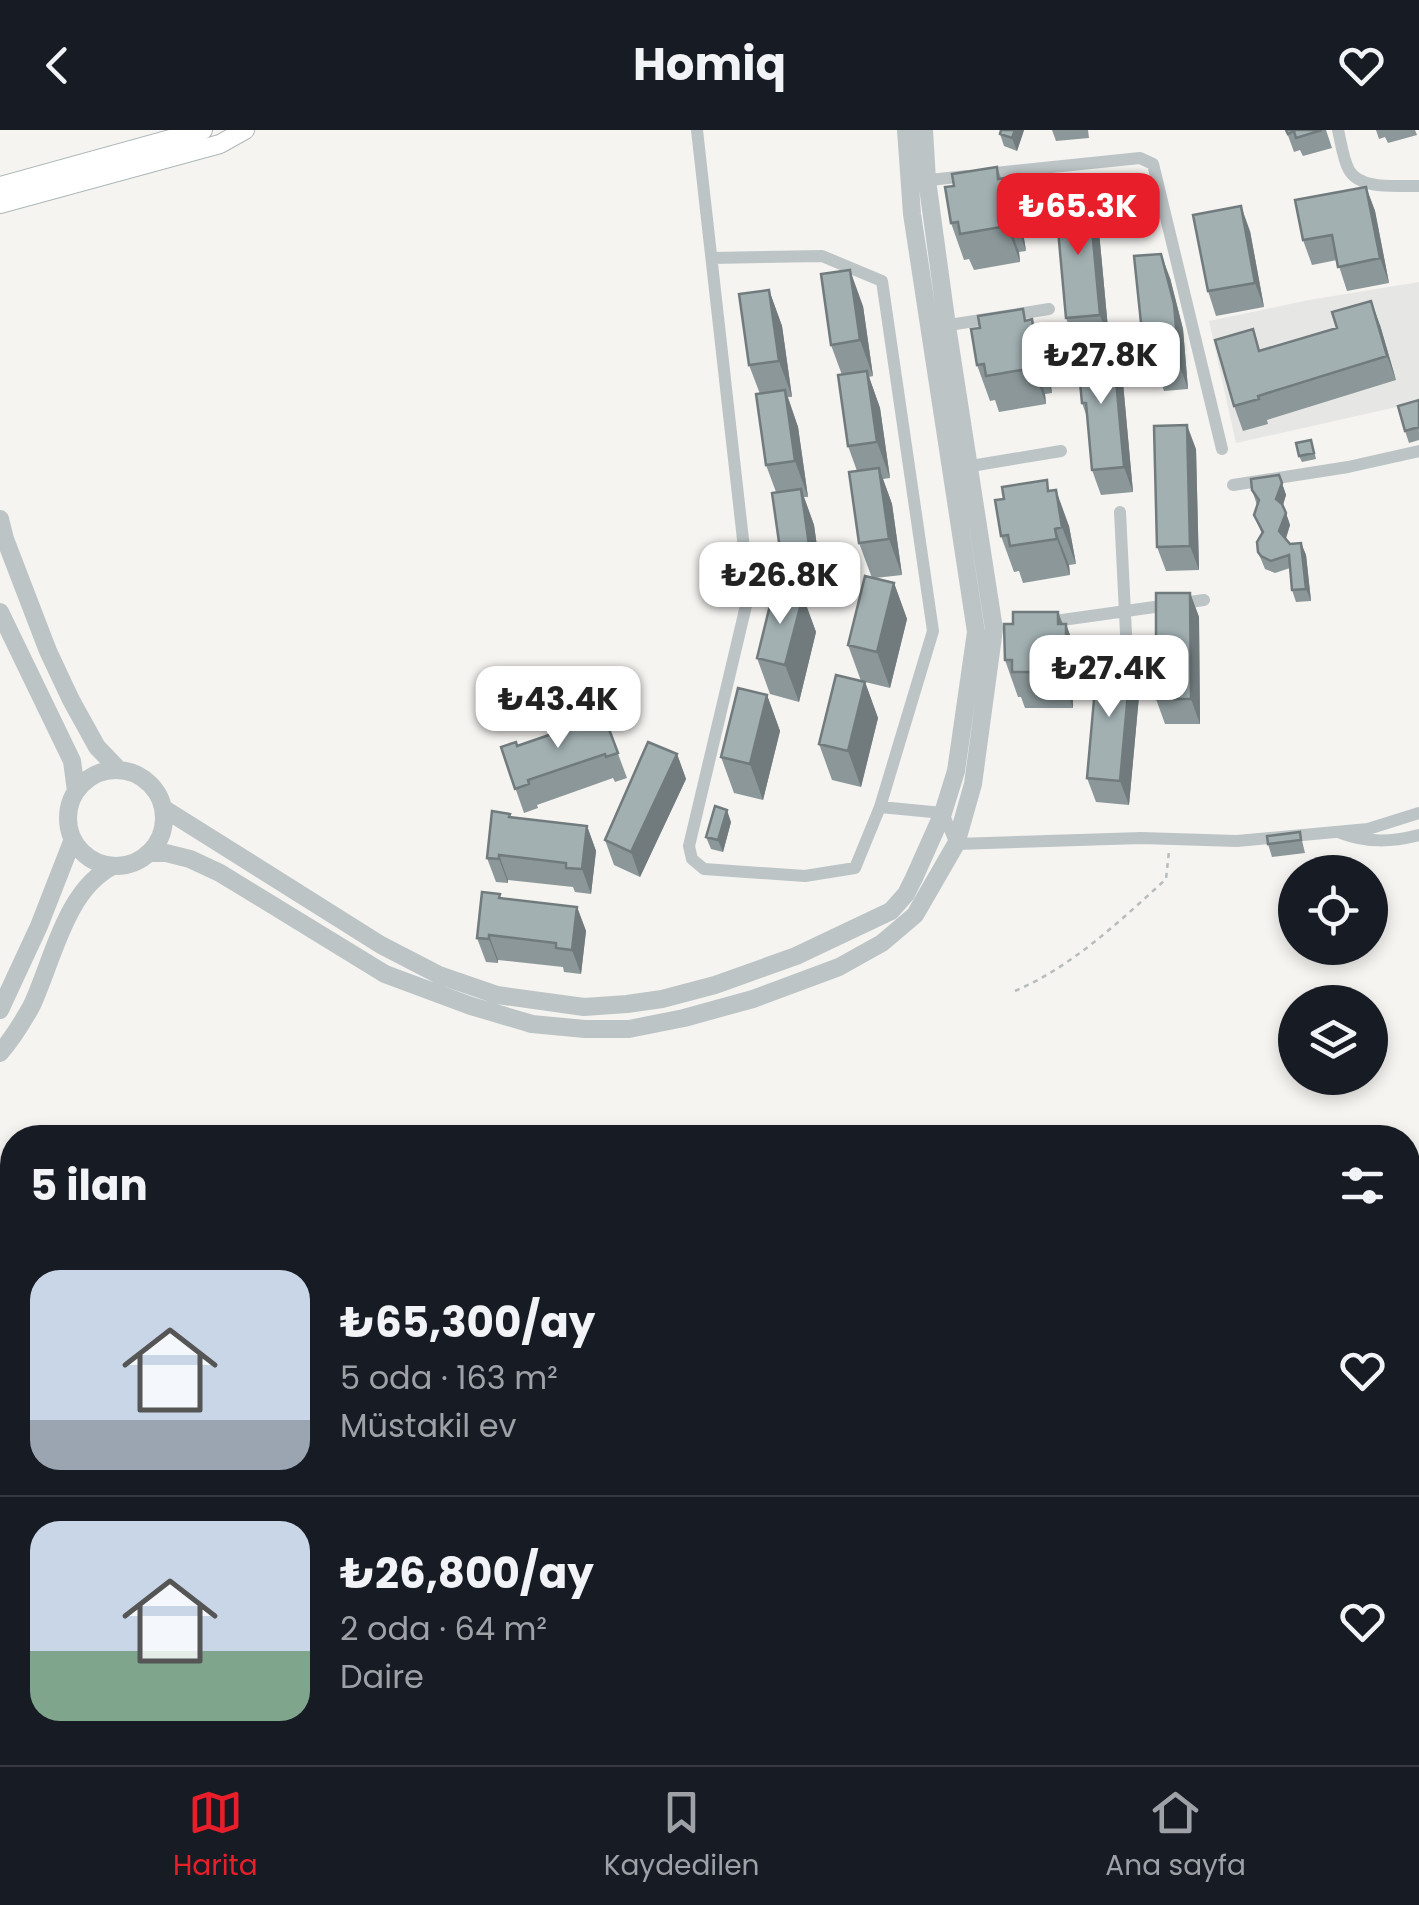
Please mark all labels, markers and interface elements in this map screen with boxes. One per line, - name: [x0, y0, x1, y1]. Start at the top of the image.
- text: Homiq: [633, 33, 786, 96]
- icon: back: [30, 38, 85, 93]
- icon: heart: [1334, 38, 1389, 93]
- pin: ₺65.3K: [997, 173, 1159, 258]
- text: ₺65.3K: [1019, 183, 1137, 228]
- pin: ₺27.8K: [1020, 322, 1182, 407]
- text: ₺27.8K: [1044, 332, 1158, 377]
- pin: ₺26.8K: [699, 542, 861, 627]
- text: ₺26.8K: [721, 552, 839, 597]
- pin: ₺27.4K: [1028, 635, 1190, 720]
- text: ₺27.4K: [1051, 645, 1167, 690]
- pin: ₺43.4K: [477, 666, 639, 751]
- text: ₺43.4K: [498, 676, 618, 721]
- map controls: [1278, 855, 1388, 1095]
- button: locate: [1278, 855, 1388, 965]
- button: layers: [1278, 985, 1388, 1095]
- text: 5 ilan: [30, 1156, 148, 1215]
- icon: filters: [1335, 1158, 1390, 1213]
- text: ₺65,300/ay: [340, 1293, 595, 1352]
- icon: home: [110, 1310, 230, 1430]
- icon: heart: [1335, 1343, 1390, 1398]
- text: 5 oda · 163 m²: [340, 1355, 558, 1400]
- text: Müstakil ev: [340, 1403, 517, 1448]
- text: ₺26,800/ay: [340, 1544, 594, 1603]
- icon: home: [110, 1561, 230, 1681]
- icon: heart: [1335, 1594, 1390, 1649]
- text: 2 oda · 64 m²: [340, 1606, 547, 1651]
- text: Daire: [340, 1654, 424, 1699]
- tab: Harita: [173, 1785, 258, 1887]
- tab: Kaydedilen: [604, 1785, 759, 1887]
- tab: Ana sayfa: [1105, 1785, 1246, 1887]

